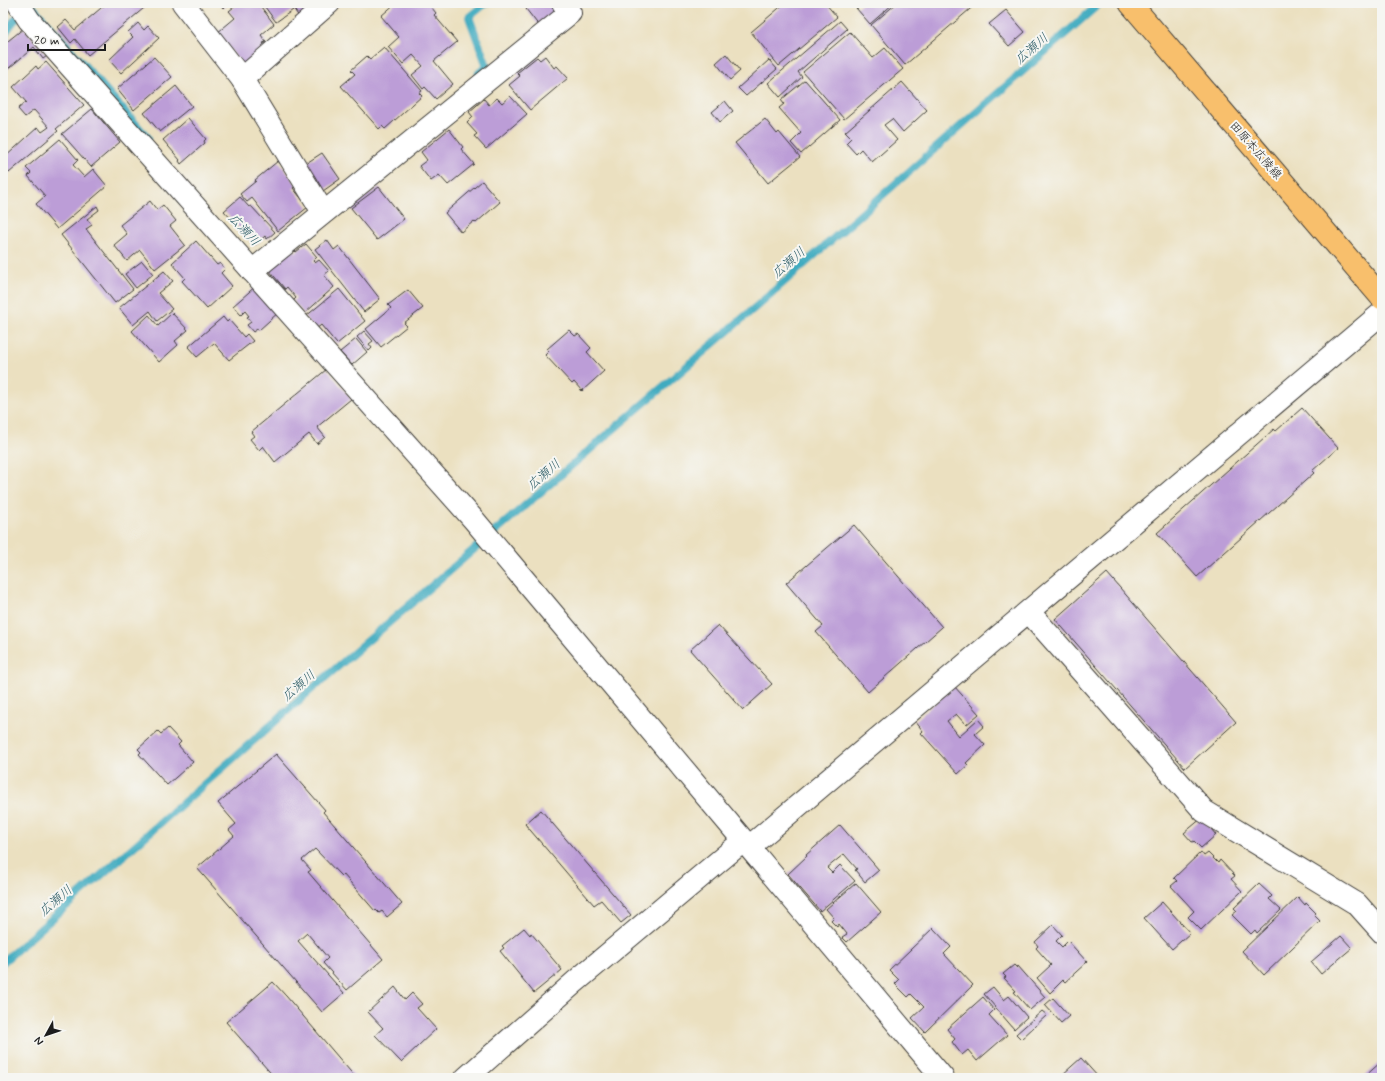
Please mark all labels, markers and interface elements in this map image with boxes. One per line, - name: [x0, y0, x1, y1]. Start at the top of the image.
- scale bar: [28, 26, 105, 52]
- water label: 広瀬川: [1012, 30, 1052, 68]
- text: 20 m: [34, 33, 60, 49]
- street label: 田原本広陵線: [1226, 118, 1285, 183]
- water label: 広瀬川: [224, 210, 263, 250]
- water label: 広瀬川: [769, 244, 809, 282]
- water label: 広瀬川: [524, 456, 564, 494]
- water label: 広瀬川: [279, 667, 319, 705]
- water label: 広瀬川: [36, 882, 76, 920]
- north arrow: [26, 1015, 66, 1055]
- text: N: [31, 1033, 47, 1048]

